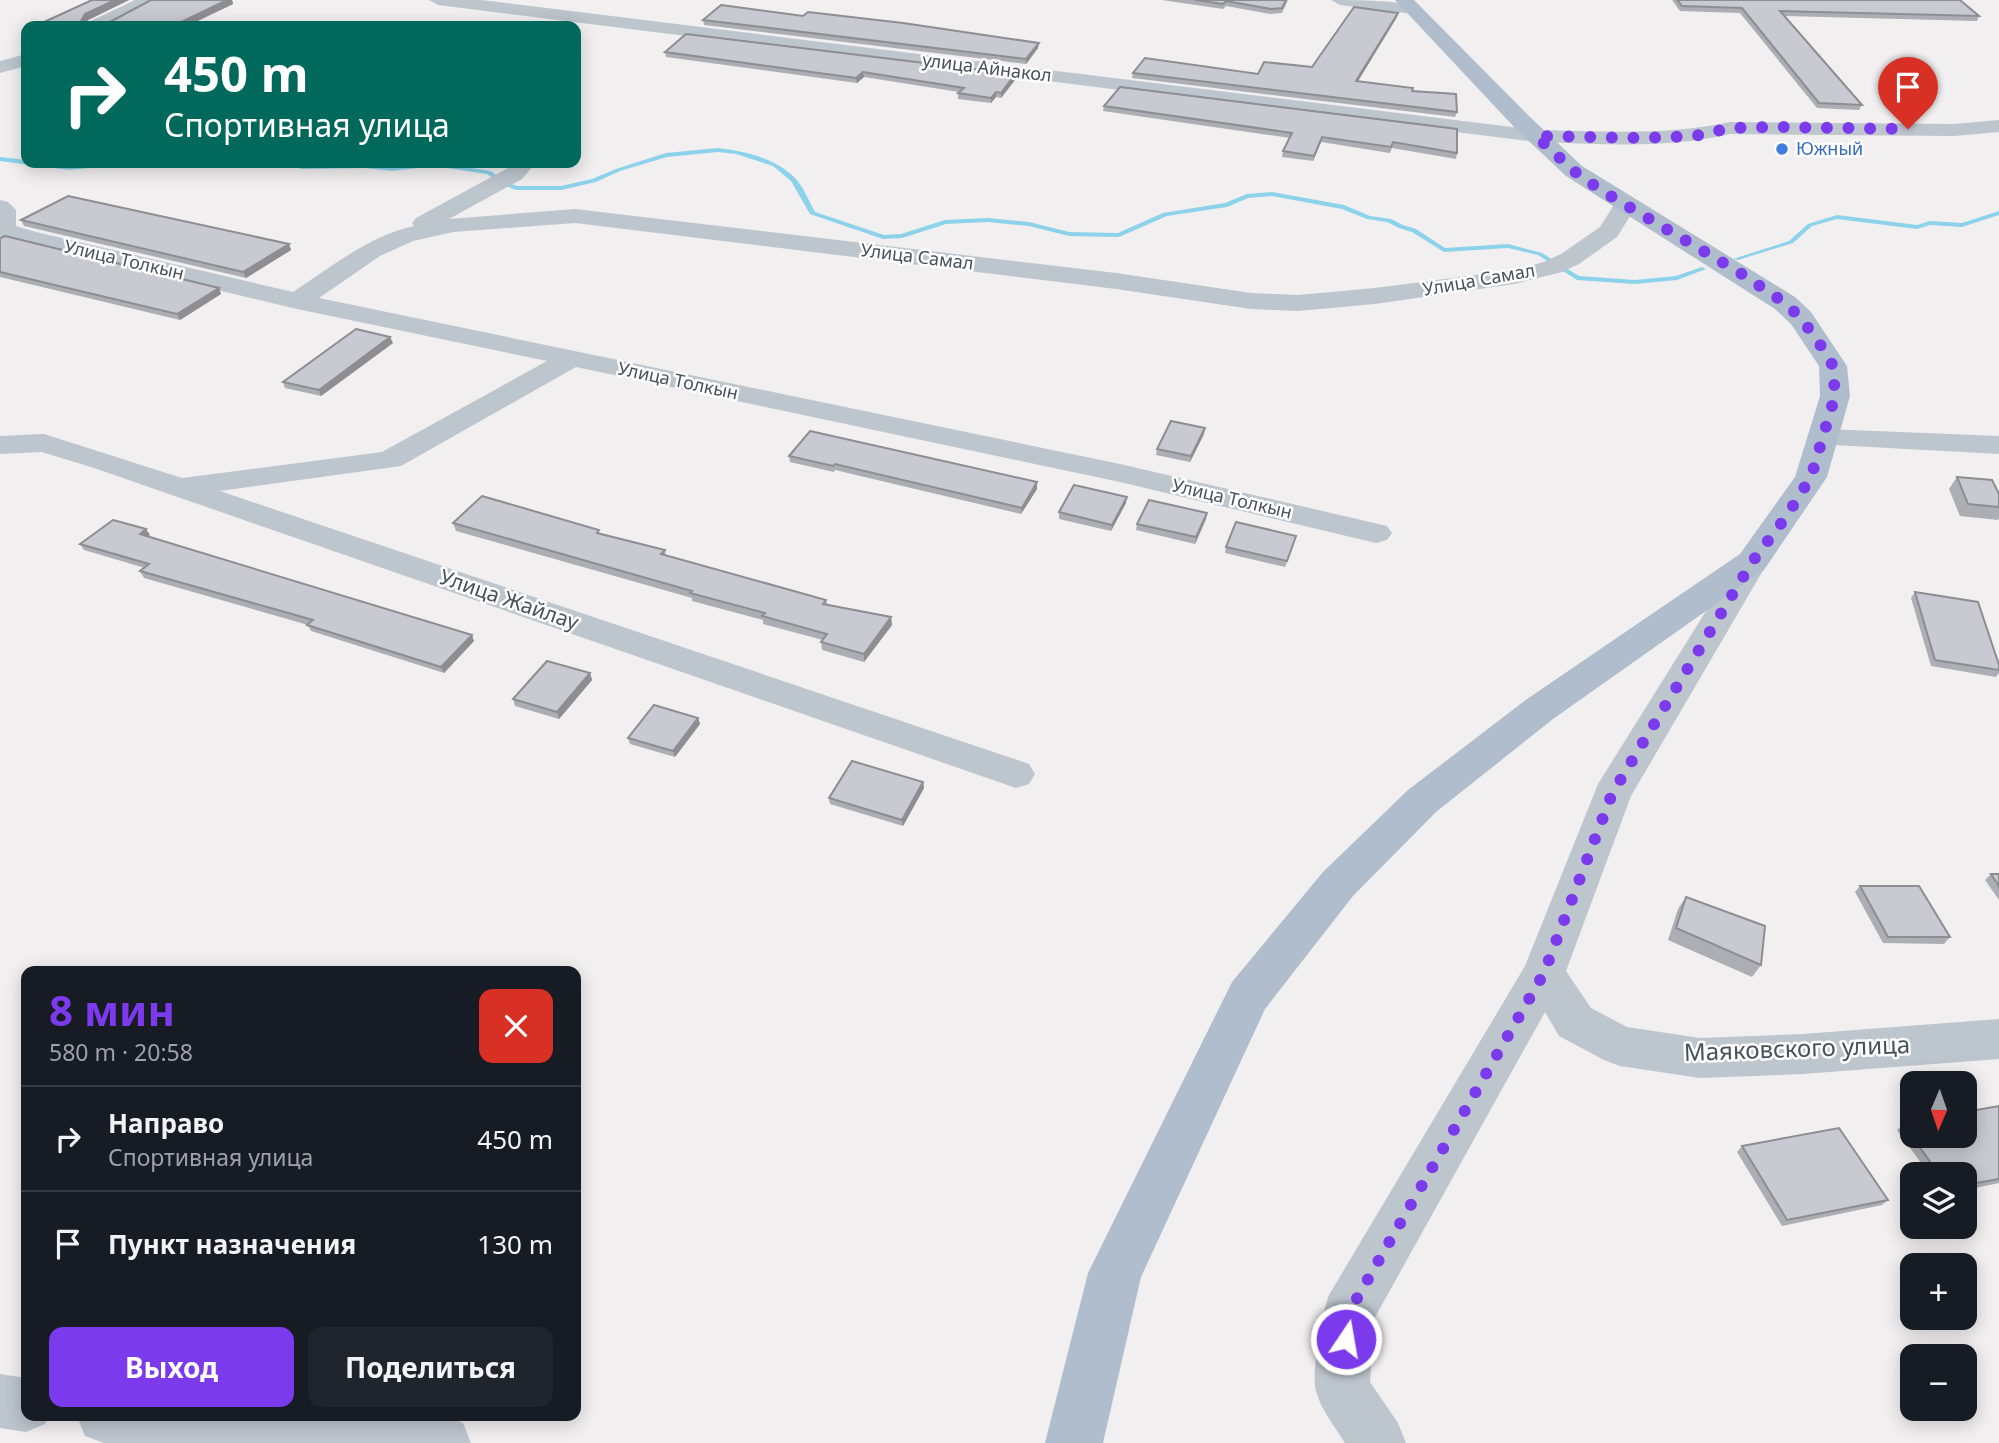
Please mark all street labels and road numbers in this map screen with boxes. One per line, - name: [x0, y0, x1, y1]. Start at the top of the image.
- street label: улица Айнакол: [921, 47, 1053, 87]
- street label: Улица Толкын: [62, 234, 187, 284]
- street label: Улица Самал: [859, 237, 975, 275]
- street label: Улица Самал: [1421, 257, 1537, 301]
- street label: Улица Толкын: [616, 356, 741, 404]
- street label: Улица Толкын: [1170, 473, 1295, 523]
- street label: Улица Жайлау: [436, 562, 583, 636]
- street label: Маяковского улица: [1683, 1027, 1911, 1068]

